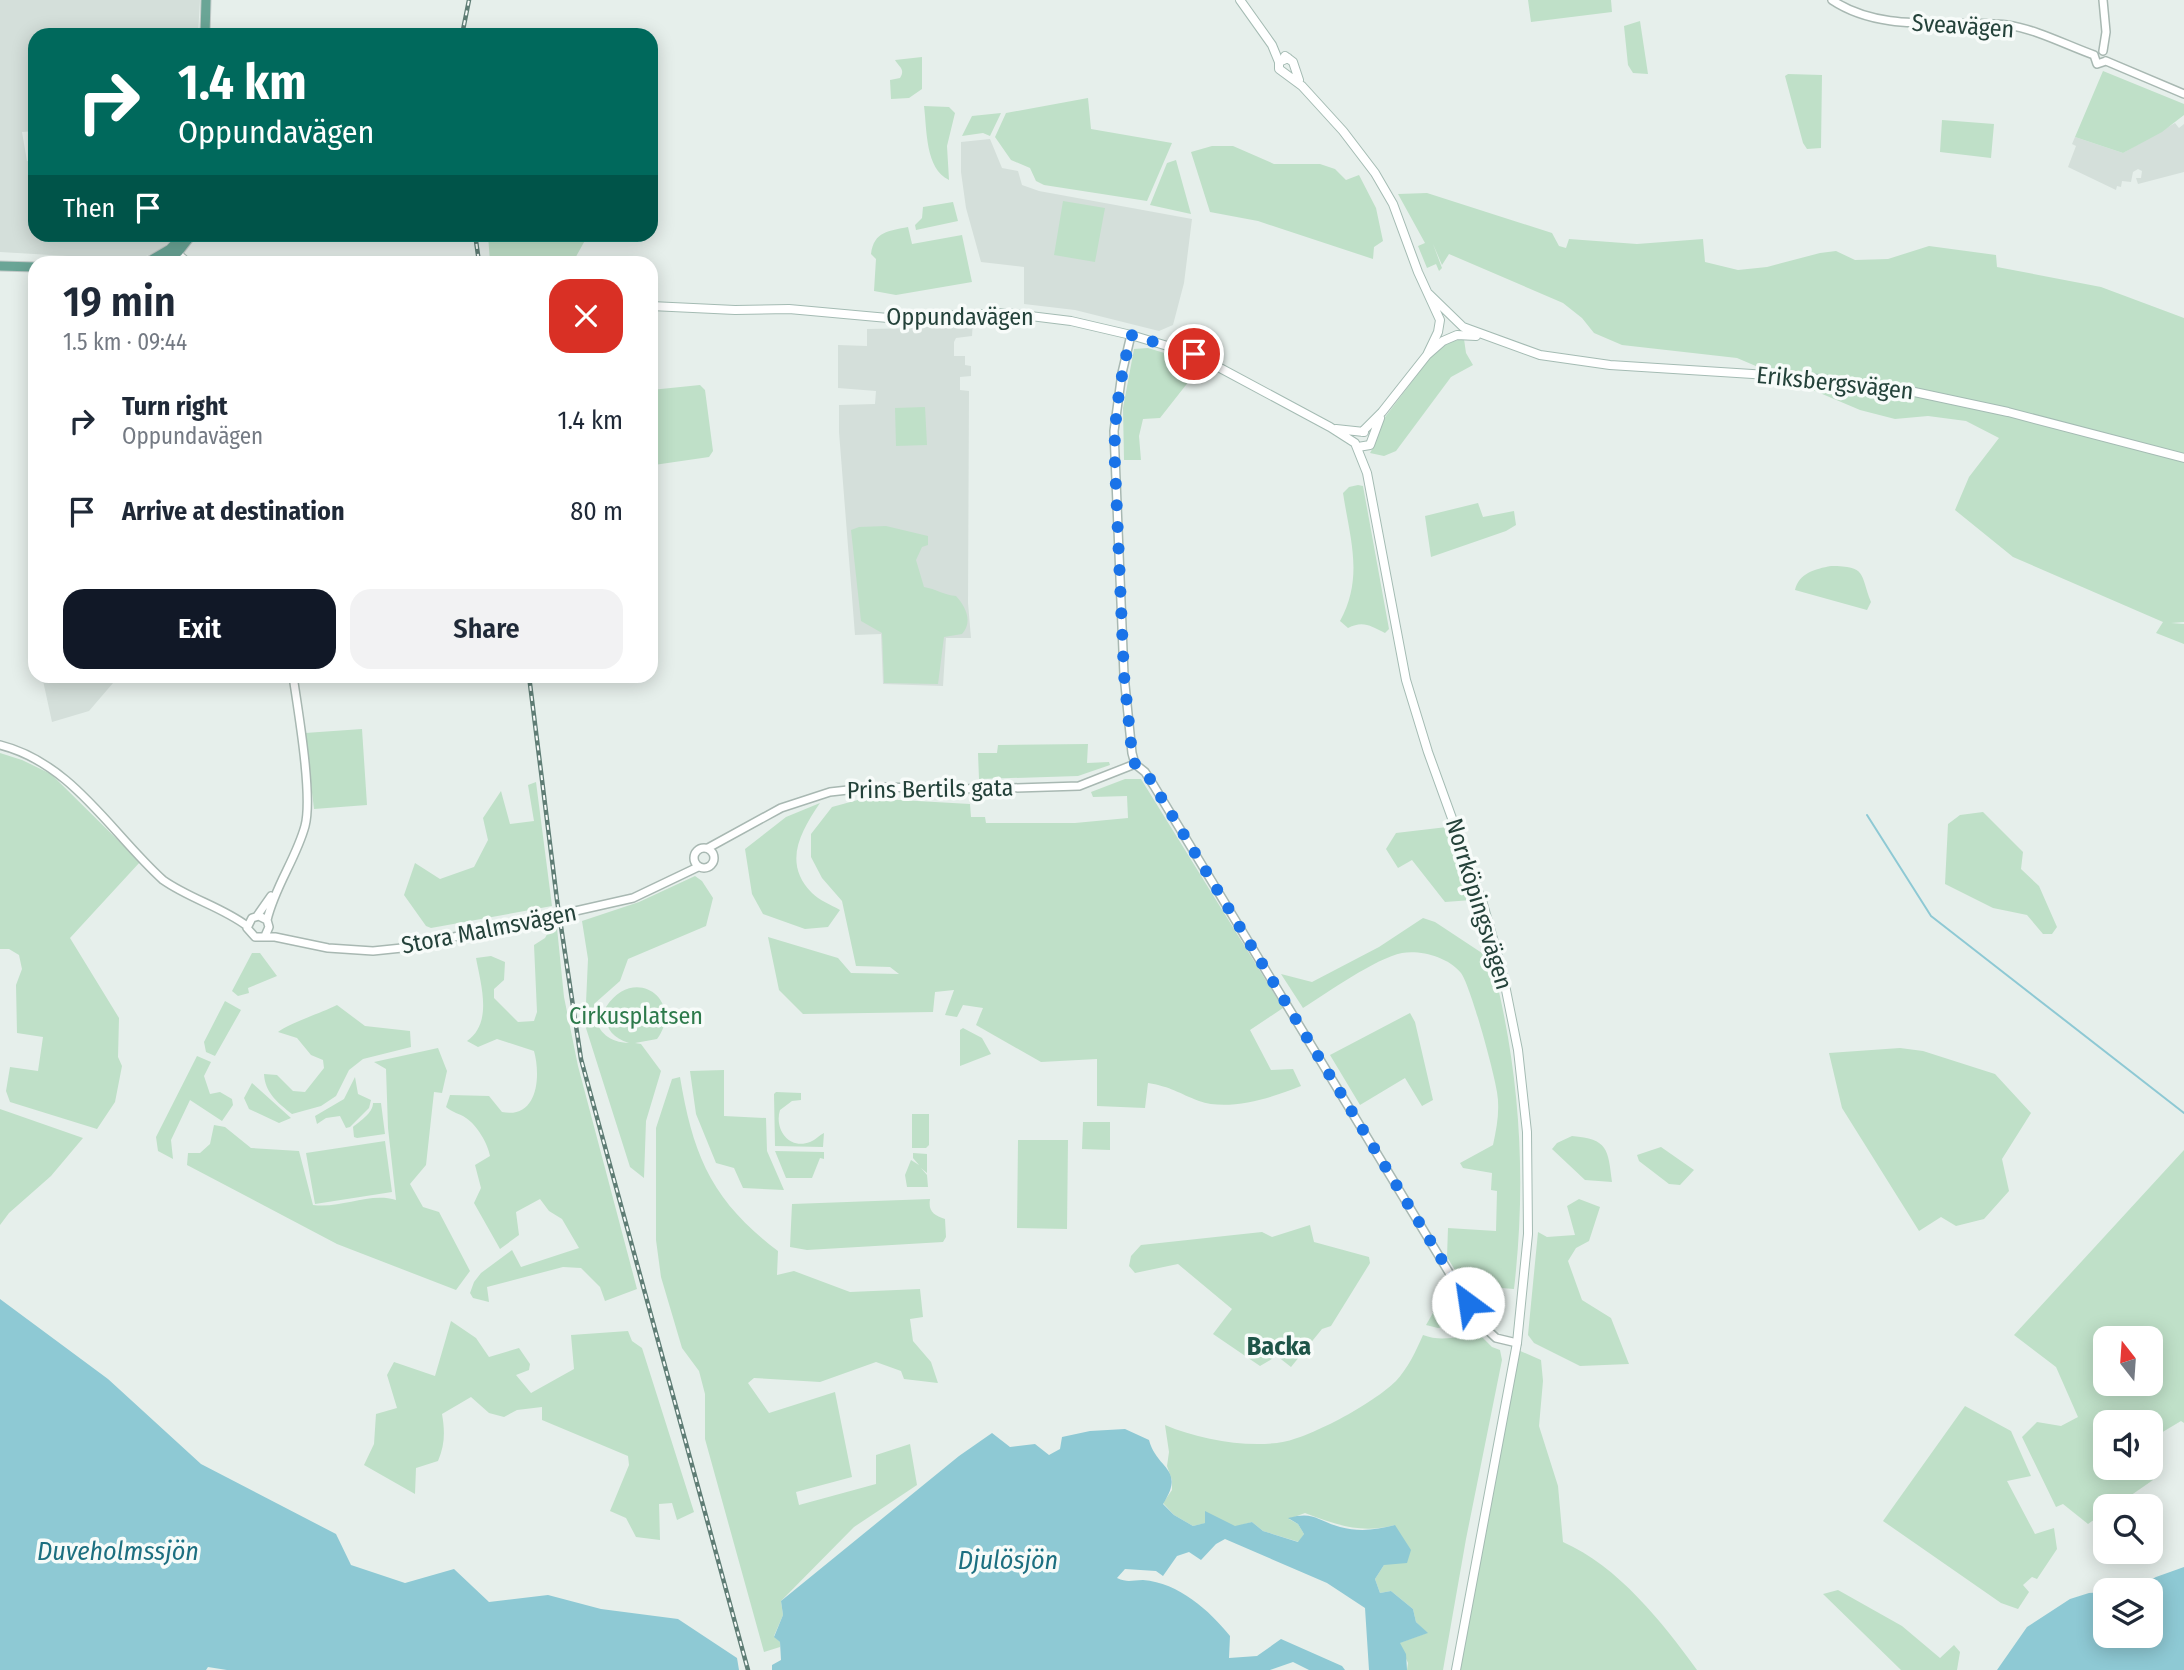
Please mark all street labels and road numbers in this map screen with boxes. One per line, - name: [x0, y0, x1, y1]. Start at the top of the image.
- street label: Sveavägen: [1911, 8, 2015, 44]
- street label: Oppundavägen: [886, 303, 1034, 331]
- street label: Eriksbergsvägen: [1755, 361, 1915, 405]
- street label: Prins Bertils gata: [846, 774, 1014, 804]
- street label: Norrköpingsvägen: [1440, 815, 1518, 993]
- street label: Stora Malmsvägen: [399, 898, 579, 960]

